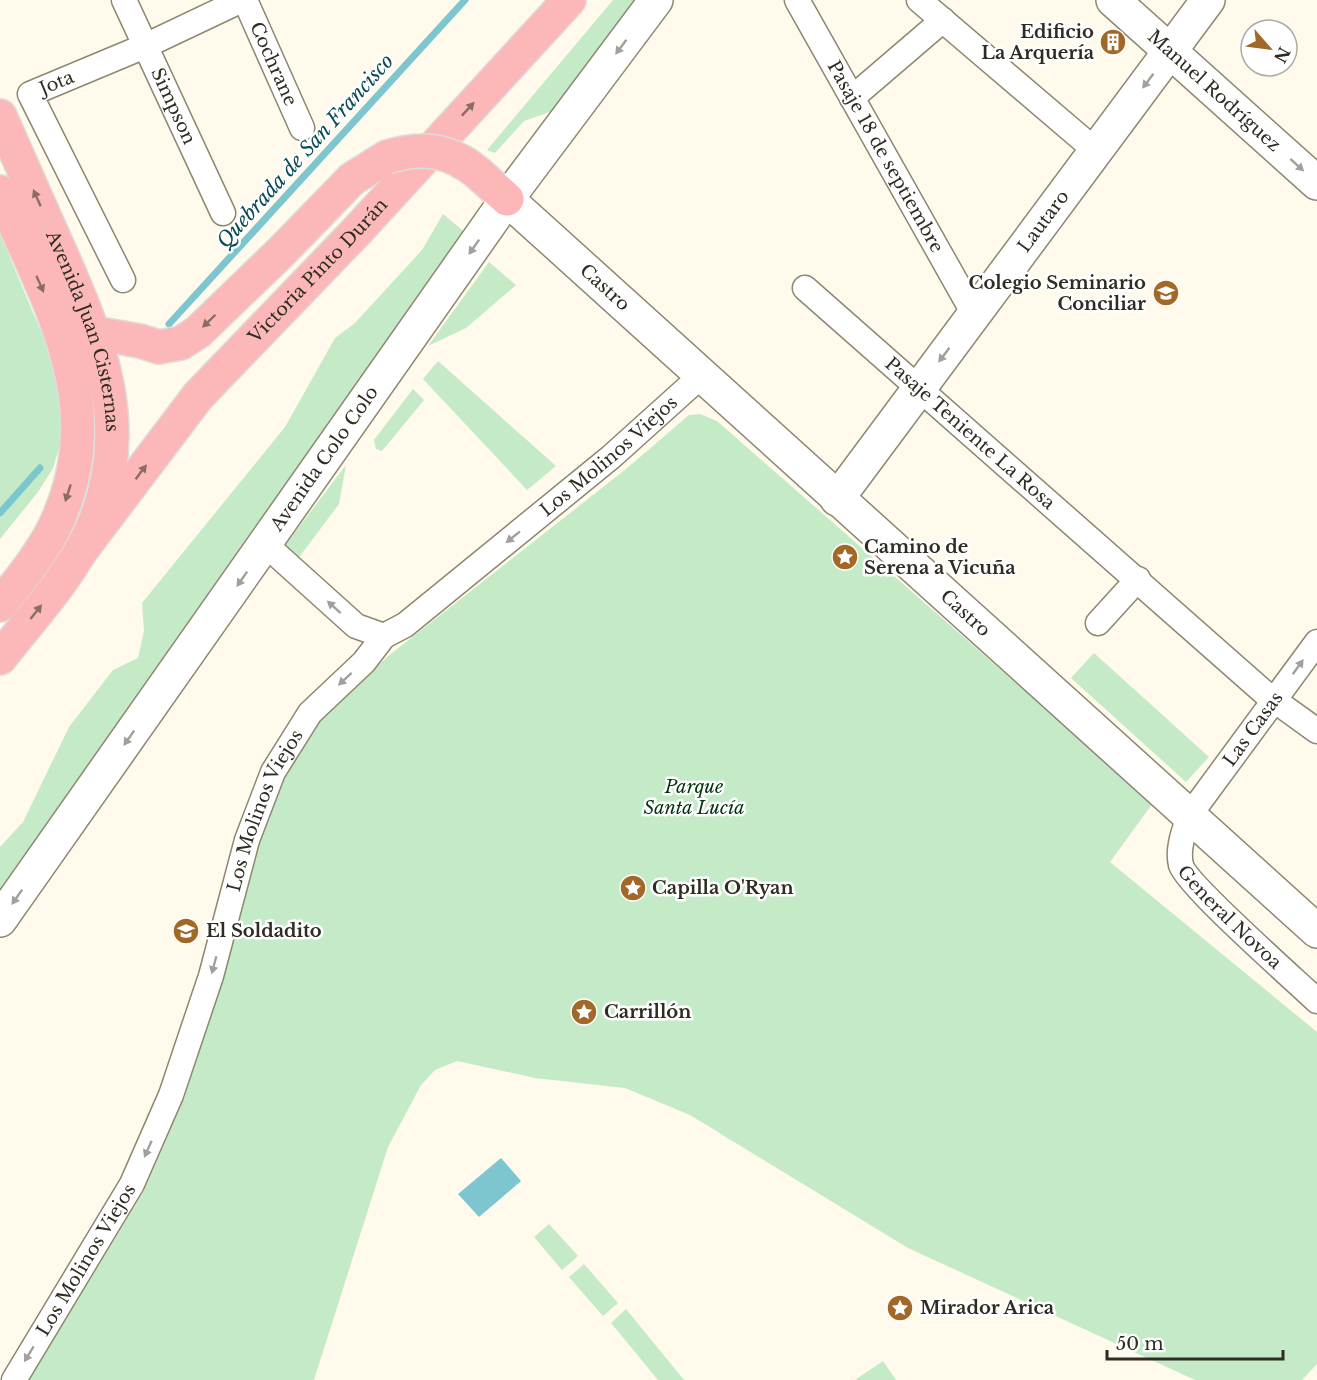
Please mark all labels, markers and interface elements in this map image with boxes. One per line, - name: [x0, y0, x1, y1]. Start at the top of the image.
- north arrow: [1239, 18, 1299, 78]
- street label: Cochrane: [245, 19, 302, 109]
- place label: Edificio La Arquería: [981, 21, 1095, 64]
- street label: Manuel Rodríguez: [1143, 25, 1285, 156]
- building icon: Edificio La Arquería: [1098, 27, 1128, 57]
- one-way arrow: [615, 39, 627, 54]
- text: N: [1270, 44, 1295, 66]
- water label: Quebrada de San Francisco: [212, 49, 398, 253]
- street label: Pasaje 18 de septiembre: [823, 57, 948, 257]
- street label: Simpson: [146, 64, 201, 148]
- street label: Jota: [34, 66, 77, 101]
- one-way arrow: [1142, 73, 1155, 89]
- one-way arrow: [461, 102, 475, 117]
- one-way arrow: [1289, 158, 1304, 171]
- street label: Lautaro: [1013, 186, 1074, 257]
- one-way arrow: [32, 190, 41, 207]
- street label: Victoria Pinto Durán: [243, 194, 392, 349]
- street label: Avenida Juan Cisternas: [41, 226, 123, 432]
- one-way arrow: [468, 238, 480, 254]
- street label: Castro: [575, 259, 634, 316]
- place label: Colegio Seminario Conciliar: [969, 272, 1146, 315]
- one-way arrow: [35, 275, 45, 293]
- school or university icon: Colegio Seminario Conciliar: [1151, 278, 1181, 308]
- one-way arrow: [202, 314, 216, 328]
- one-way arrow: [937, 347, 950, 363]
- street label: Pasaje Teniente La Rosa: [881, 353, 1060, 514]
- street label: Avenida Colo Colo: [265, 382, 383, 536]
- street label: Los Molinos Viejos: [536, 391, 682, 521]
- one-way arrow: [134, 464, 147, 480]
- one-way arrow: [62, 484, 72, 502]
- one-way arrow: [505, 531, 521, 544]
- place label: Camino de Serena a Vicuña: [864, 536, 1016, 579]
- place icon: Camino de Serena a Vicuña: [830, 542, 860, 572]
- one-way arrow: [236, 570, 248, 586]
- street label: Castro: [936, 585, 995, 641]
- one-way arrow: [327, 600, 342, 614]
- one-way arrow: [30, 605, 42, 620]
- one-way arrow: [1292, 660, 1304, 676]
- one-way arrow: [338, 672, 352, 686]
- street label: Las Casas: [1218, 687, 1288, 771]
- street label: Los Molinos Viejos: [223, 726, 308, 894]
- one-way arrow: [123, 729, 135, 745]
- park label: Parque Santa Lucía: [644, 776, 744, 819]
- street label: General Novoa: [1173, 861, 1286, 974]
- place icon: Capilla O'Ryan: [618, 873, 648, 903]
- place label: Capilla O'Ryan: [652, 877, 794, 899]
- one-way arrow: [12, 889, 23, 905]
- school or university icon: El Soldadito: [171, 916, 201, 946]
- place label: El Soldadito: [206, 920, 322, 942]
- one-way arrow: [208, 956, 218, 975]
- place icon: Carrillón: [569, 997, 599, 1027]
- place label: Carrillón: [604, 1001, 691, 1023]
- one-way arrow: [143, 1140, 152, 1157]
- street label: Los Molinos Viejos: [32, 1180, 140, 1340]
- place icon: Mirador Arica: [885, 1293, 915, 1323]
- place label: Mirador Arica: [920, 1297, 1055, 1319]
- scale bar: [1107, 1323, 1282, 1361]
- text: 50 m: [1116, 1333, 1164, 1355]
- one-way arrow: [24, 1346, 35, 1362]

